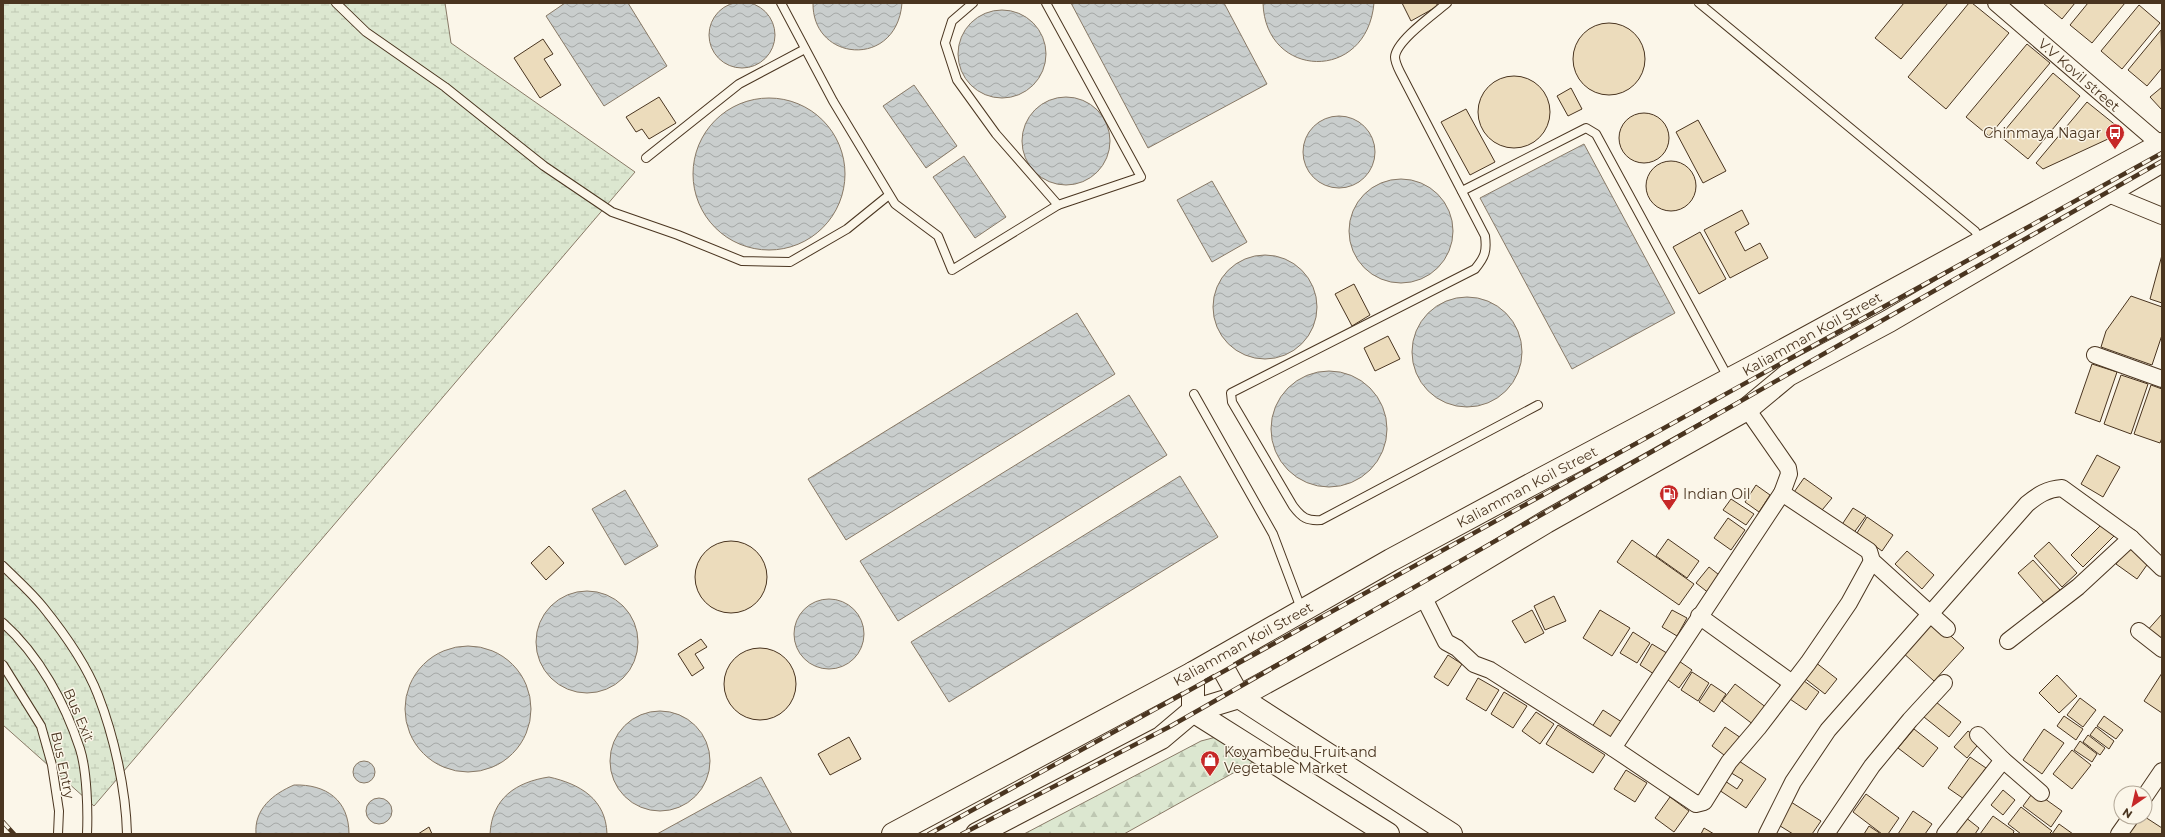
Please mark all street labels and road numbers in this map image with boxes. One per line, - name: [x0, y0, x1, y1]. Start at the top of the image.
- street label: V.V Kovil street: [2034, 35, 2124, 116]
- street label: Kaliamman Koil Street: [1739, 288, 1885, 380]
- street label: Kaliamman Koil Street: [1454, 442, 1601, 532]
- street label: Kaliamman Koil Street: [1170, 598, 1316, 690]
- street label: Bus Exit: [60, 686, 98, 745]
- street label: Bus Entry: [47, 730, 79, 801]

